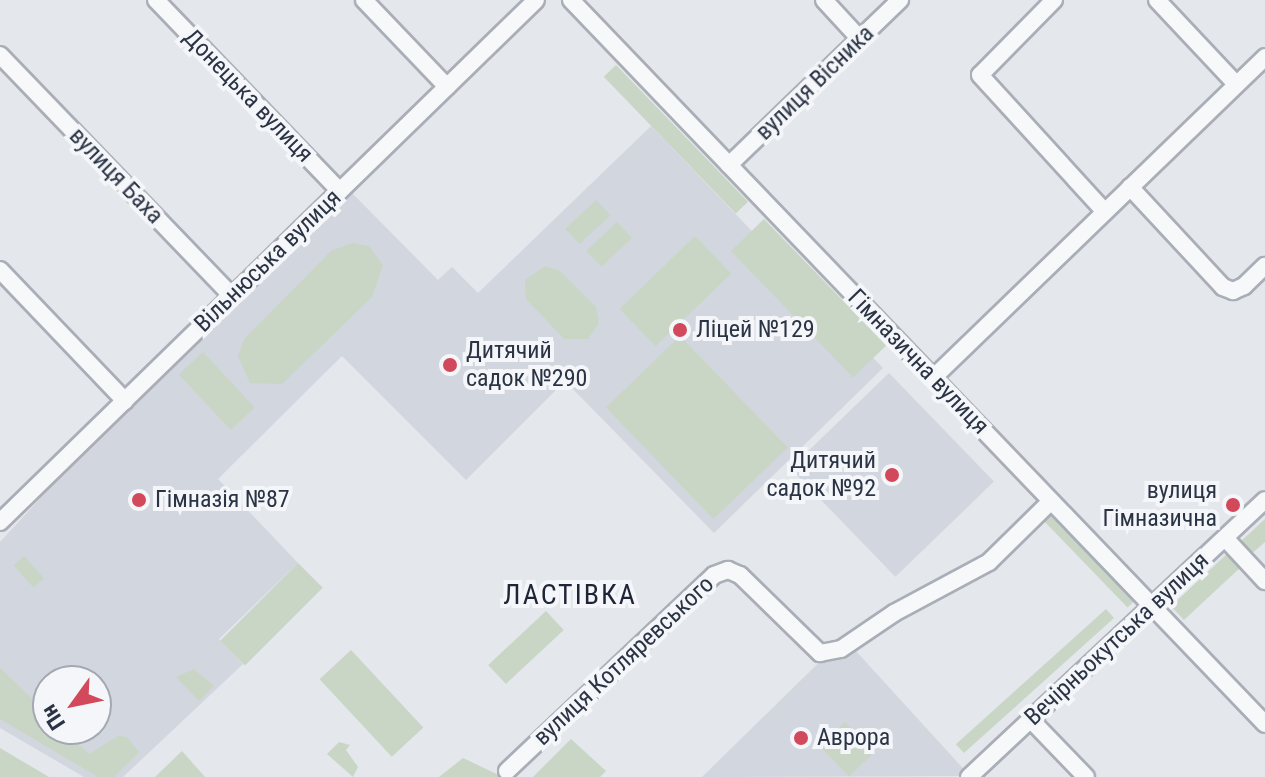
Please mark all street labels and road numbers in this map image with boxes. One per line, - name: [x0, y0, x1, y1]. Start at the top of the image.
- street label: вулиця Вісника: [750, 20, 880, 146]
- street label: Донецька вулиця: [177, 23, 319, 169]
- street label: вулиця Баха: [63, 122, 169, 230]
- street label: Вільнюська вулиця: [189, 184, 347, 338]
- street label: Гімназична вулиця: [842, 284, 994, 440]
- street label: Вечірньокутська вулиця: [1019, 546, 1215, 732]
- street label: вулиця Котляревського: [528, 570, 720, 752]

